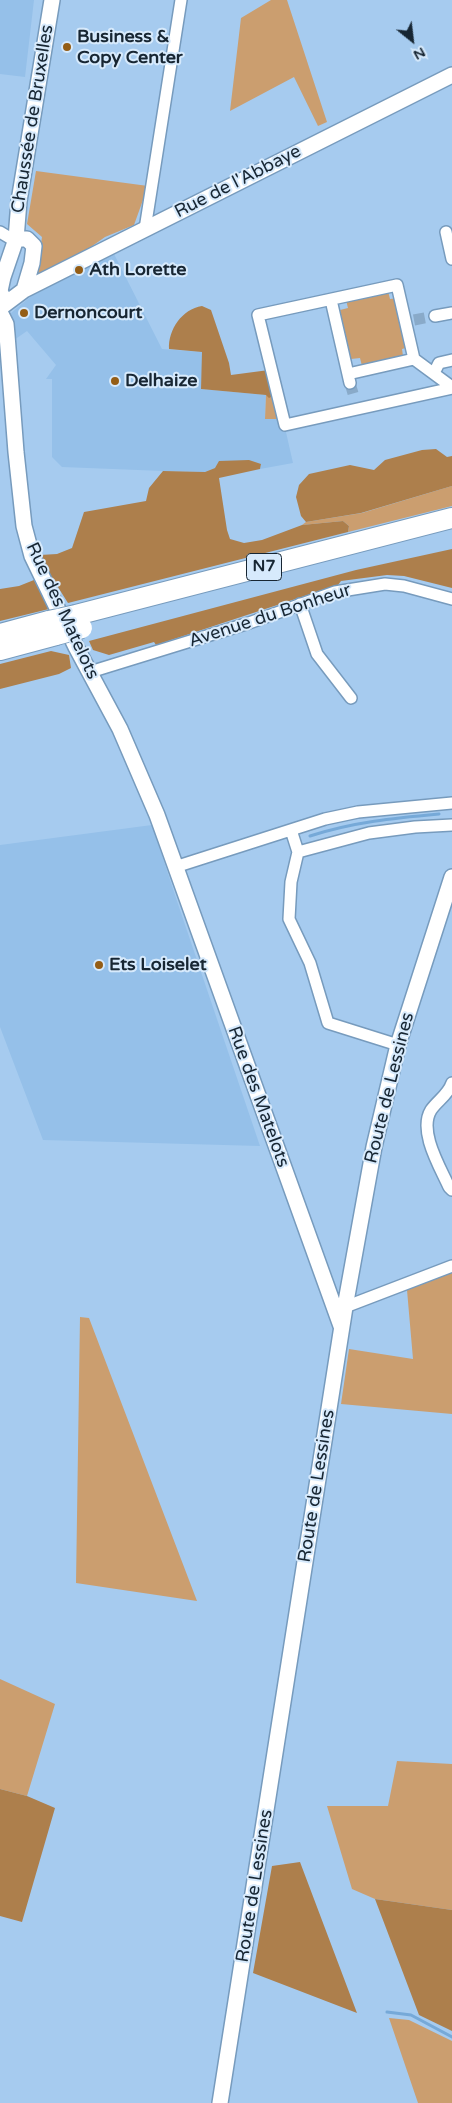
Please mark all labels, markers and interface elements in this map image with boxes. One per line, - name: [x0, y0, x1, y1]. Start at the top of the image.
- north arrow: [387, 15, 437, 65]
- street label: Chaussée de Bruxelles: [7, 23, 59, 215]
- place label: Business & Copy Center: [77, 26, 183, 68]
- marker: Business & Copy Center: [61, 41, 73, 53]
- text: N: [410, 43, 429, 64]
- street label: Rue de l'Abbaye: [171, 141, 305, 223]
- place label: Ath Lorette: [89, 259, 186, 281]
- marker: Ath Lorette: [73, 264, 85, 276]
- place label: Dernoncourt: [34, 302, 142, 324]
- marker: Dernoncourt: [18, 307, 30, 319]
- place label: Delhaize: [125, 370, 198, 392]
- marker: Delhaize: [109, 375, 121, 387]
- street label: Rue des Matelots: [21, 539, 103, 683]
- road number: N7: [246, 554, 282, 580]
- street label: Avenue du Bonheur: [186, 580, 354, 652]
- place label: Ets Loiselet: [109, 954, 207, 976]
- marker: Ets Loiselet: [93, 959, 105, 971]
- street label: Route de Lessines: [361, 1010, 419, 1166]
- street label: Rue des Matelots: [222, 1023, 294, 1171]
- street label: Route de Lessines: [294, 1408, 340, 1564]
- street label: Route de Lessines: [232, 1808, 278, 1964]

